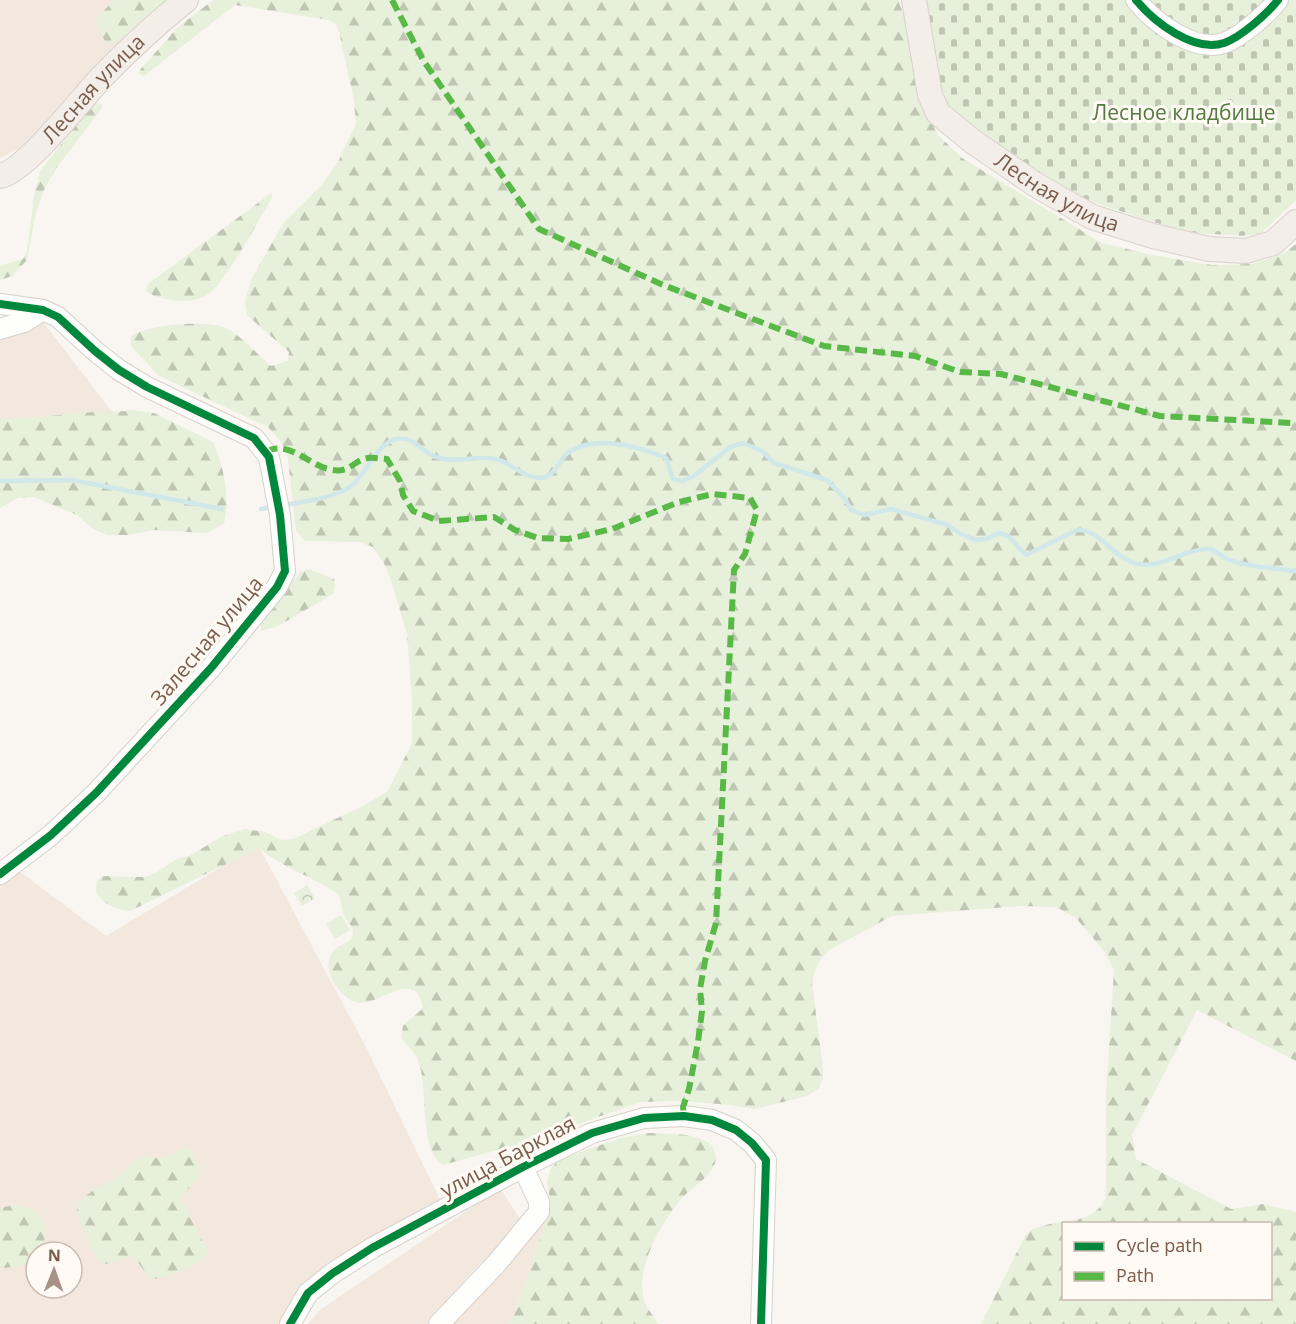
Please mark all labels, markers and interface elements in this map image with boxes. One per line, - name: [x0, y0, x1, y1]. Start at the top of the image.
- street label: Лесная улица: [35, 27, 150, 149]
- park label: Лесное кладбище: [1093, 98, 1275, 126]
- street label: Лесная улица: [990, 146, 1123, 238]
- street label: Залесная улица: [144, 570, 269, 711]
- street label: улица Барклая: [435, 1109, 580, 1204]
- legend: [1062, 1222, 1272, 1300]
- text: Cycle path: [1116, 1233, 1203, 1257]
- north arrow: [24, 1240, 84, 1300]
- text: N: [48, 1244, 61, 1266]
- text: Path: [1116, 1263, 1154, 1287]

